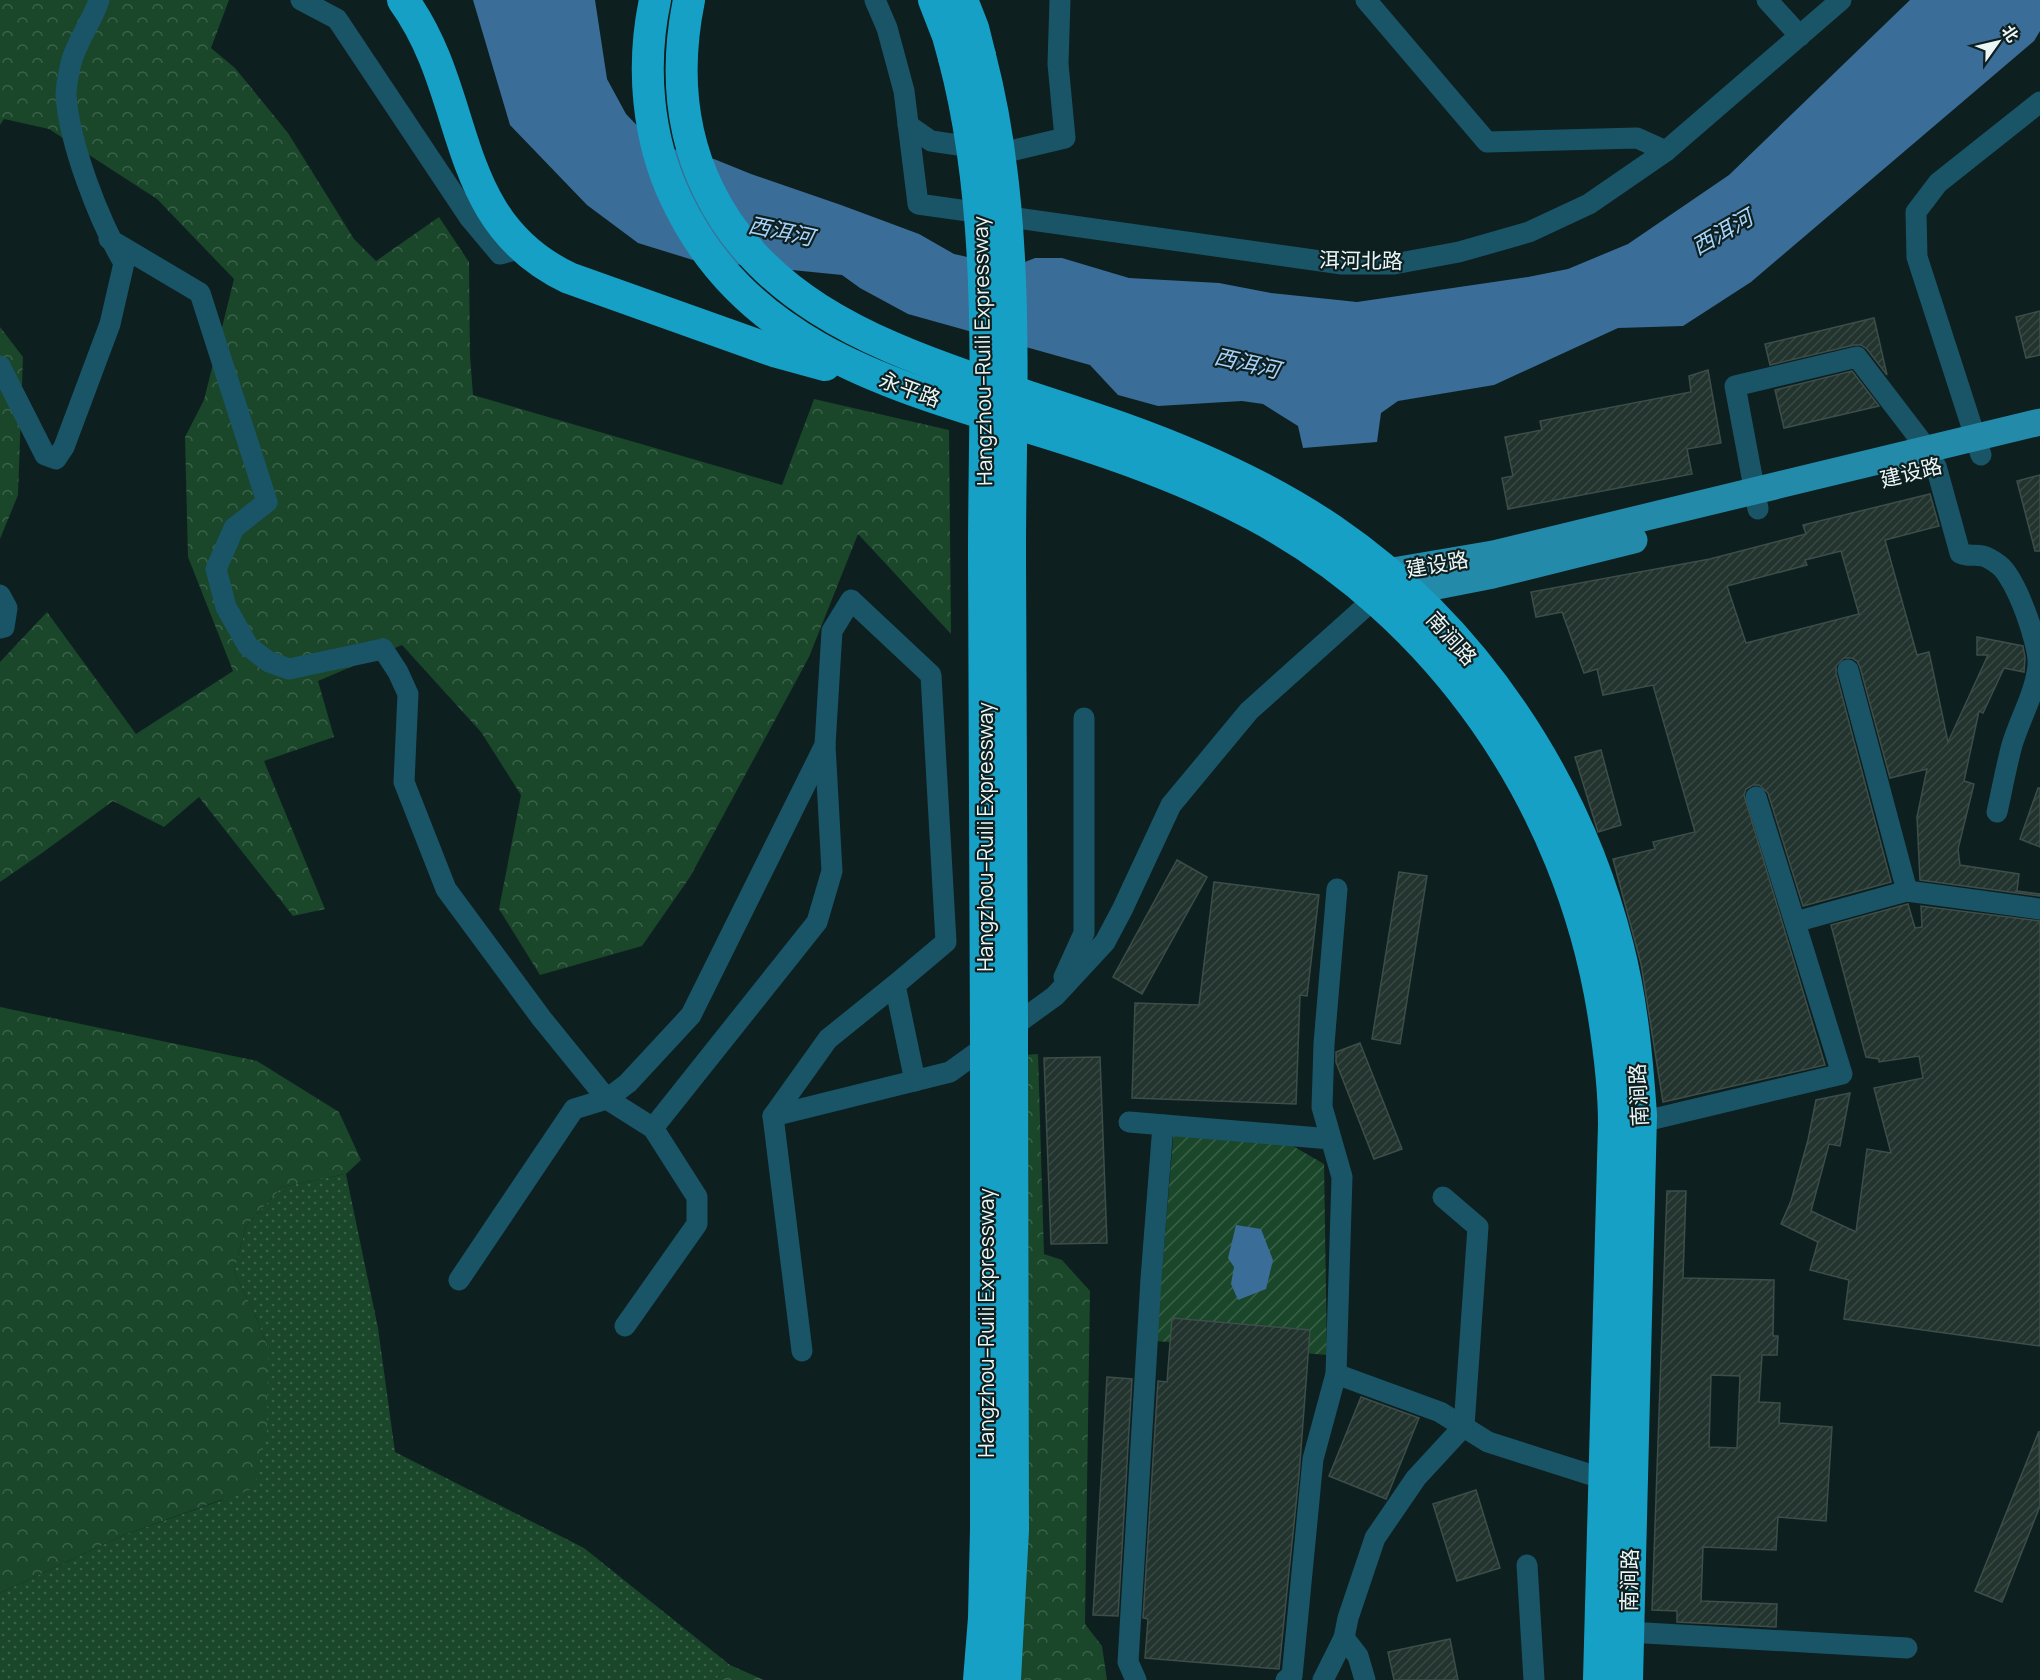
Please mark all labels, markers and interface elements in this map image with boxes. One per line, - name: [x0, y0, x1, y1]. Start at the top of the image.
- north arrow: [1968, 12, 2028, 72]
- text: 北: [1997, 21, 2024, 46]
- water label: 西洱河: [1686, 201, 1762, 261]
- water label: 西洱河: [746, 209, 820, 253]
- street label: Hangzhou–Ruili Expressway: [966, 216, 998, 486]
- street label: 洱河北路: [1319, 245, 1403, 275]
- water label: 西洱河: [1211, 341, 1286, 386]
- street label: 永平路: [876, 365, 944, 413]
- street label: 建设路: [1877, 451, 1945, 493]
- street label: 建设路: [1404, 545, 1470, 583]
- street label: 南涧路: [1421, 605, 1483, 671]
- street label: Hangzhou–Ruili Expressway: [971, 702, 999, 972]
- street label: 南涧路: [1622, 1063, 1654, 1127]
- street label: Hangzhou–Ruili Expressway: [972, 1188, 1000, 1458]
- street label: 南涧路: [1614, 1548, 1644, 1612]

